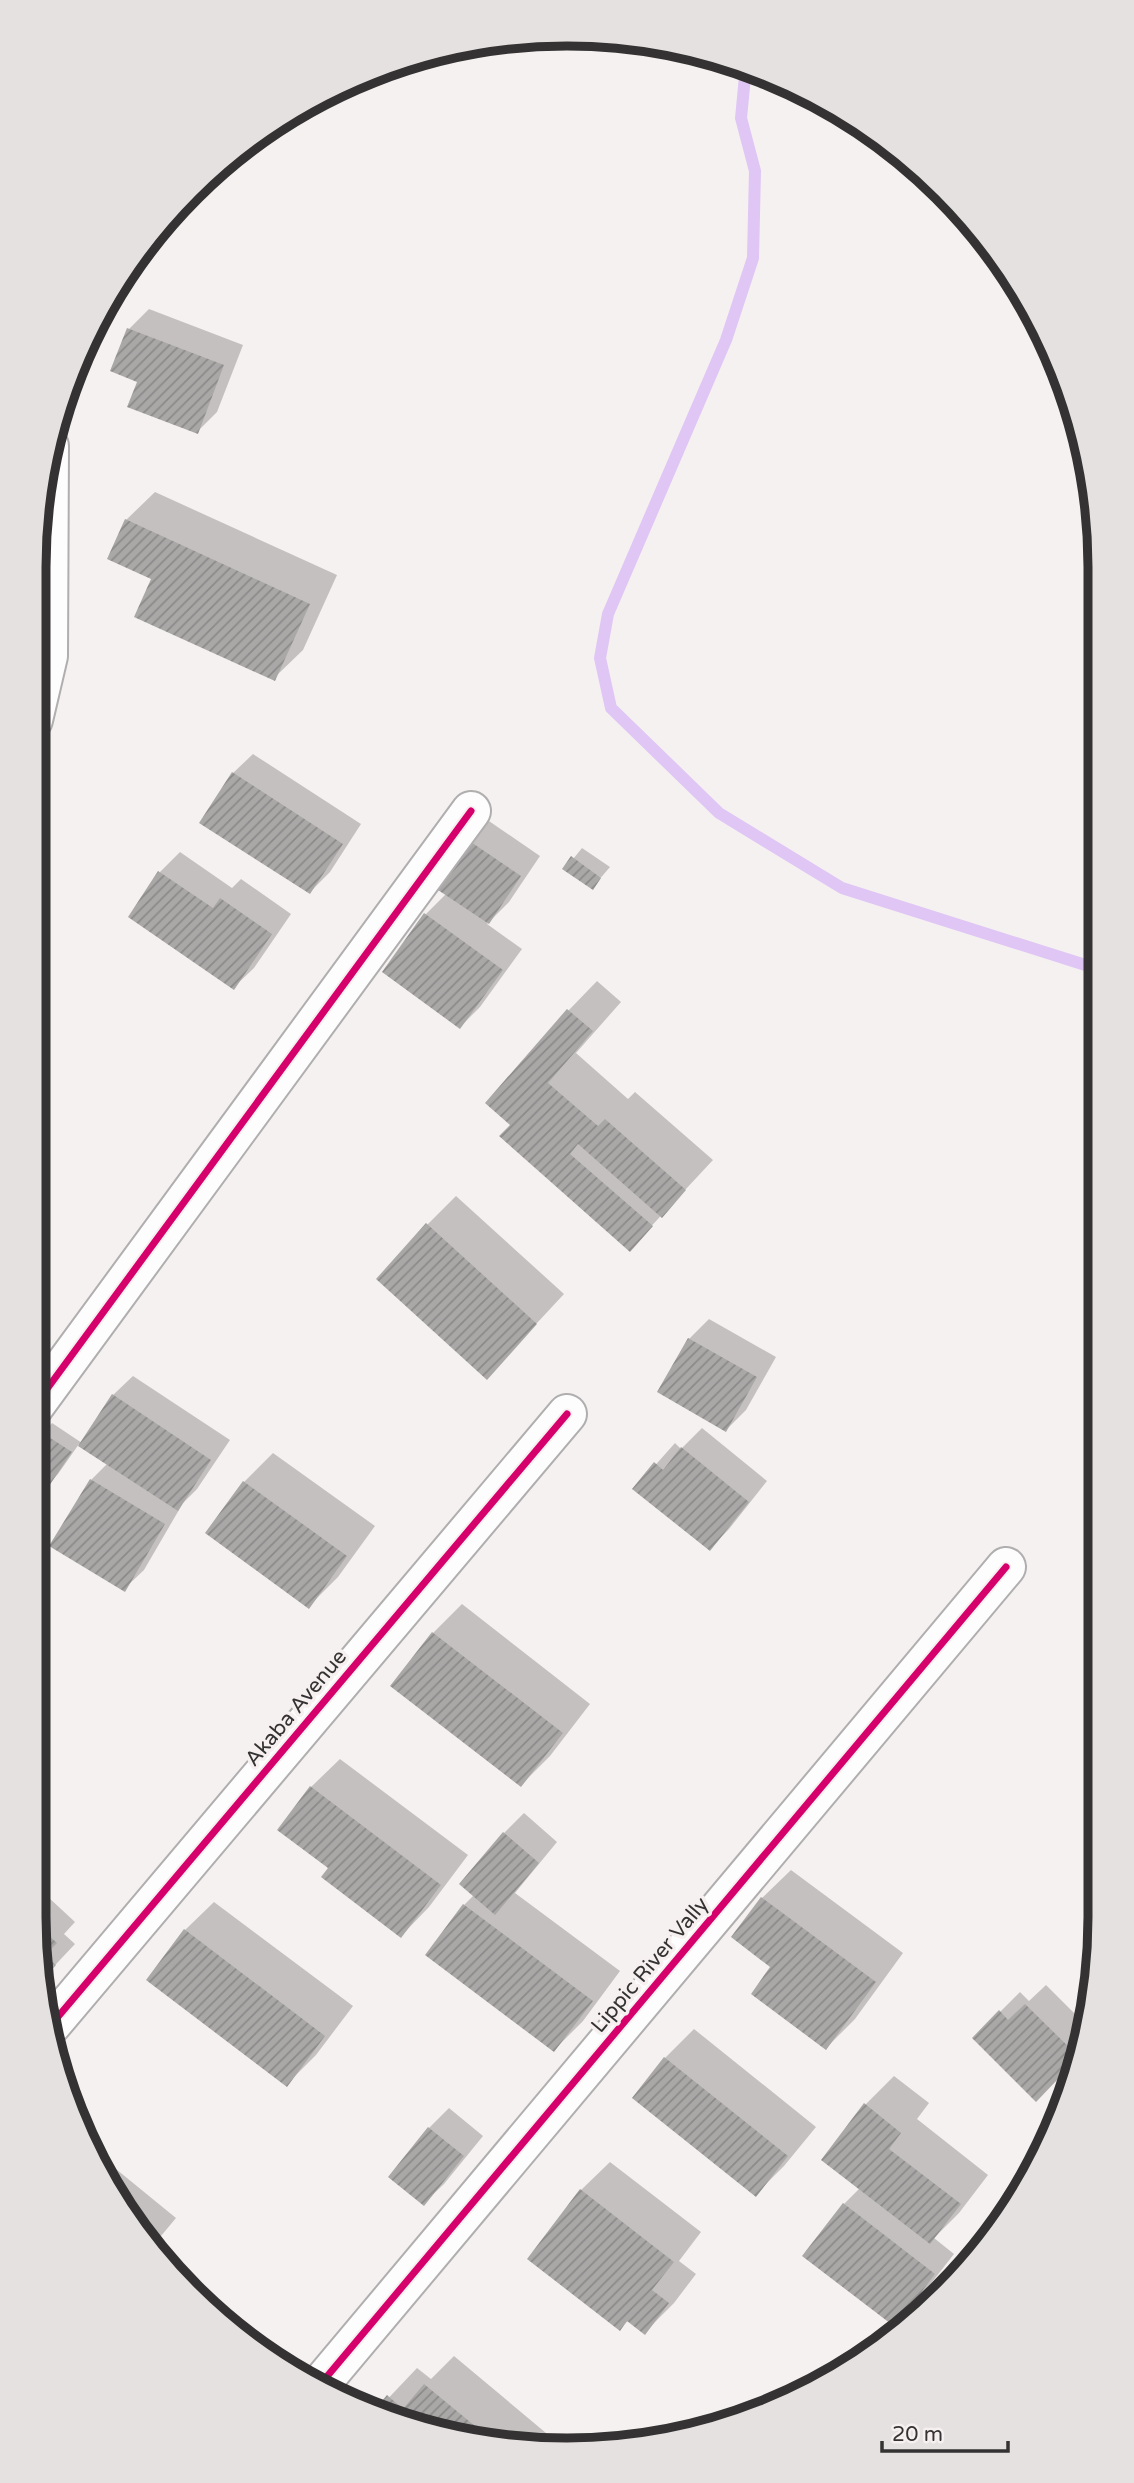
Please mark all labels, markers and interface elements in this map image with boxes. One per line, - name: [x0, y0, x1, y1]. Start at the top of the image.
- street label: Akaba Avenue: [240, 1645, 352, 1771]
- street label: Lippic River Vally: [586, 1892, 714, 2038]
- scale bar: [882, 2410, 1008, 2454]
- text: 20 m: [892, 2422, 943, 2447]

